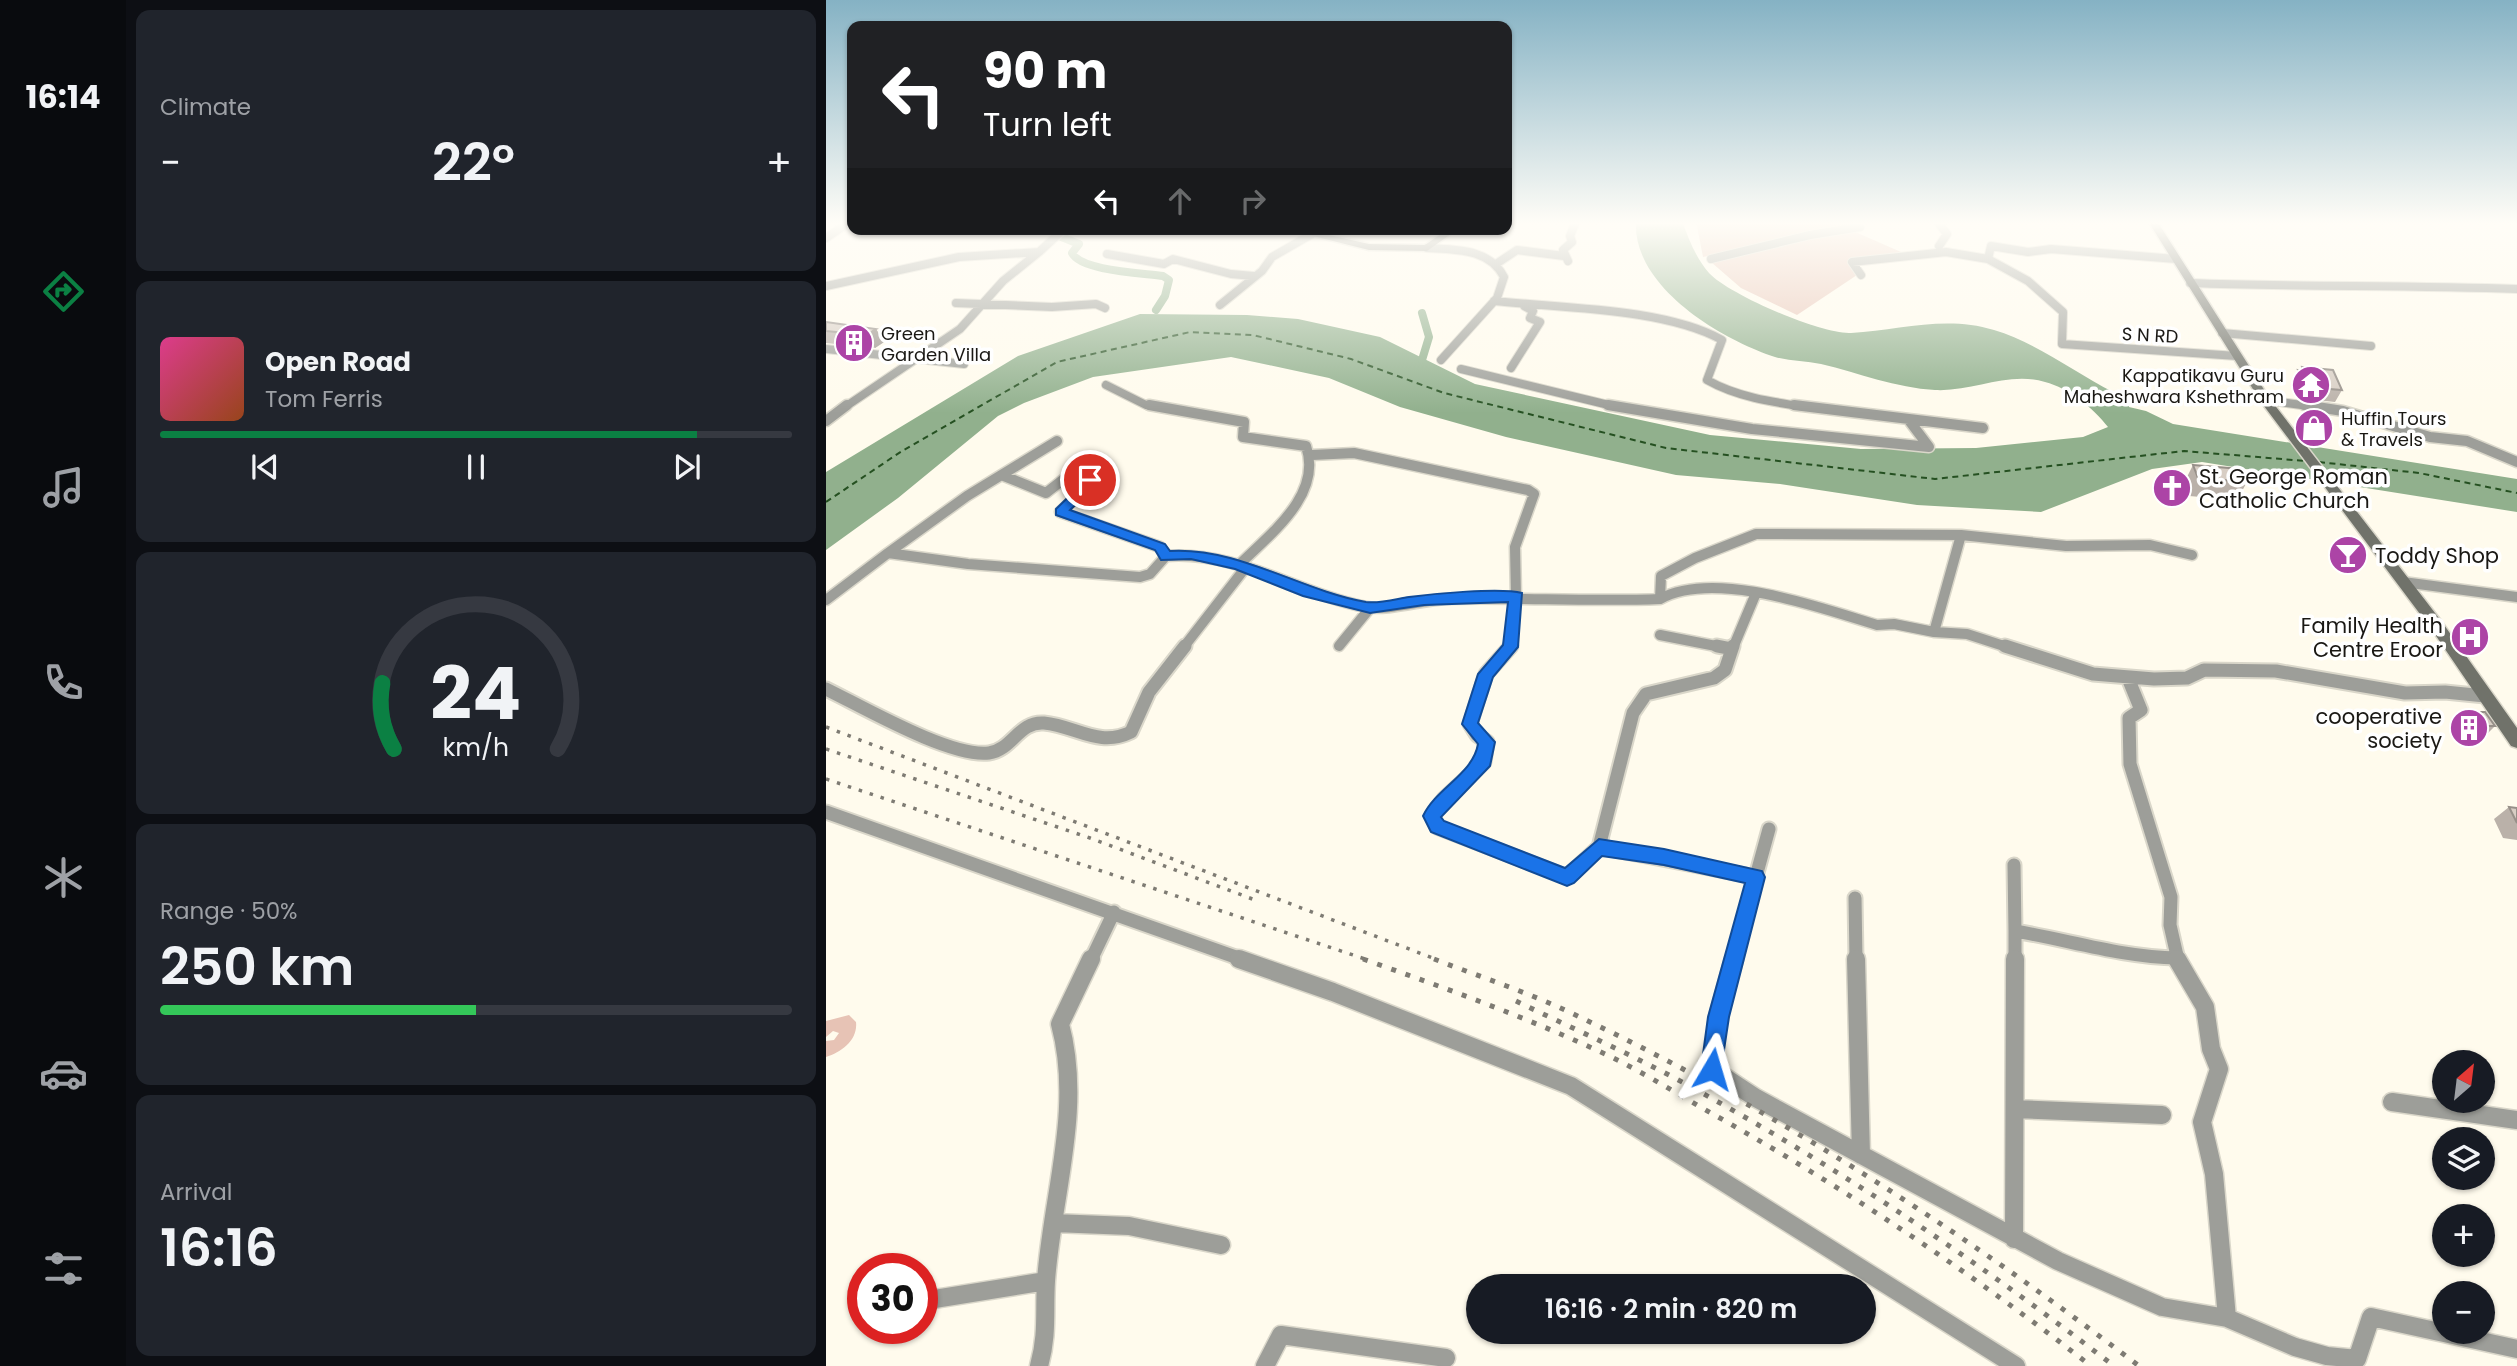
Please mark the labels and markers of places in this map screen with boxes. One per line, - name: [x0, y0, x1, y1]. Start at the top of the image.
- place label: Green Garden Villa: [881, 321, 991, 367]
- building icon: Green Garden Villa: [833, 322, 875, 364]
- place label: Kappatikavu Guru Maheshwara Kshethram: [2064, 363, 2284, 409]
- temple icon: Kappatikavu Guru Maheshwara Kshethram: [2290, 364, 2332, 406]
- place label: Huffin Tours & Travels: [2341, 406, 2446, 452]
- shop icon: Huffin Tours & Travels: [2293, 407, 2335, 449]
- pin: [1060, 450, 1120, 510]
- place label: St. George Roman Catholic Church: [2199, 462, 2388, 515]
- church icon: St. George Roman Catholic Church: [2151, 467, 2193, 509]
- bar icon: Toddy Shop: [2327, 534, 2369, 576]
- place label: Toddy Shop: [2375, 541, 2499, 570]
- place label: Family Health Centre Eroor: [2301, 611, 2443, 664]
- hospital icon: Family Health Centre Eroor: [2449, 616, 2491, 658]
- place label: cooperative society: [2316, 702, 2442, 755]
- building icon: cooperative society: [2448, 707, 2490, 749]

